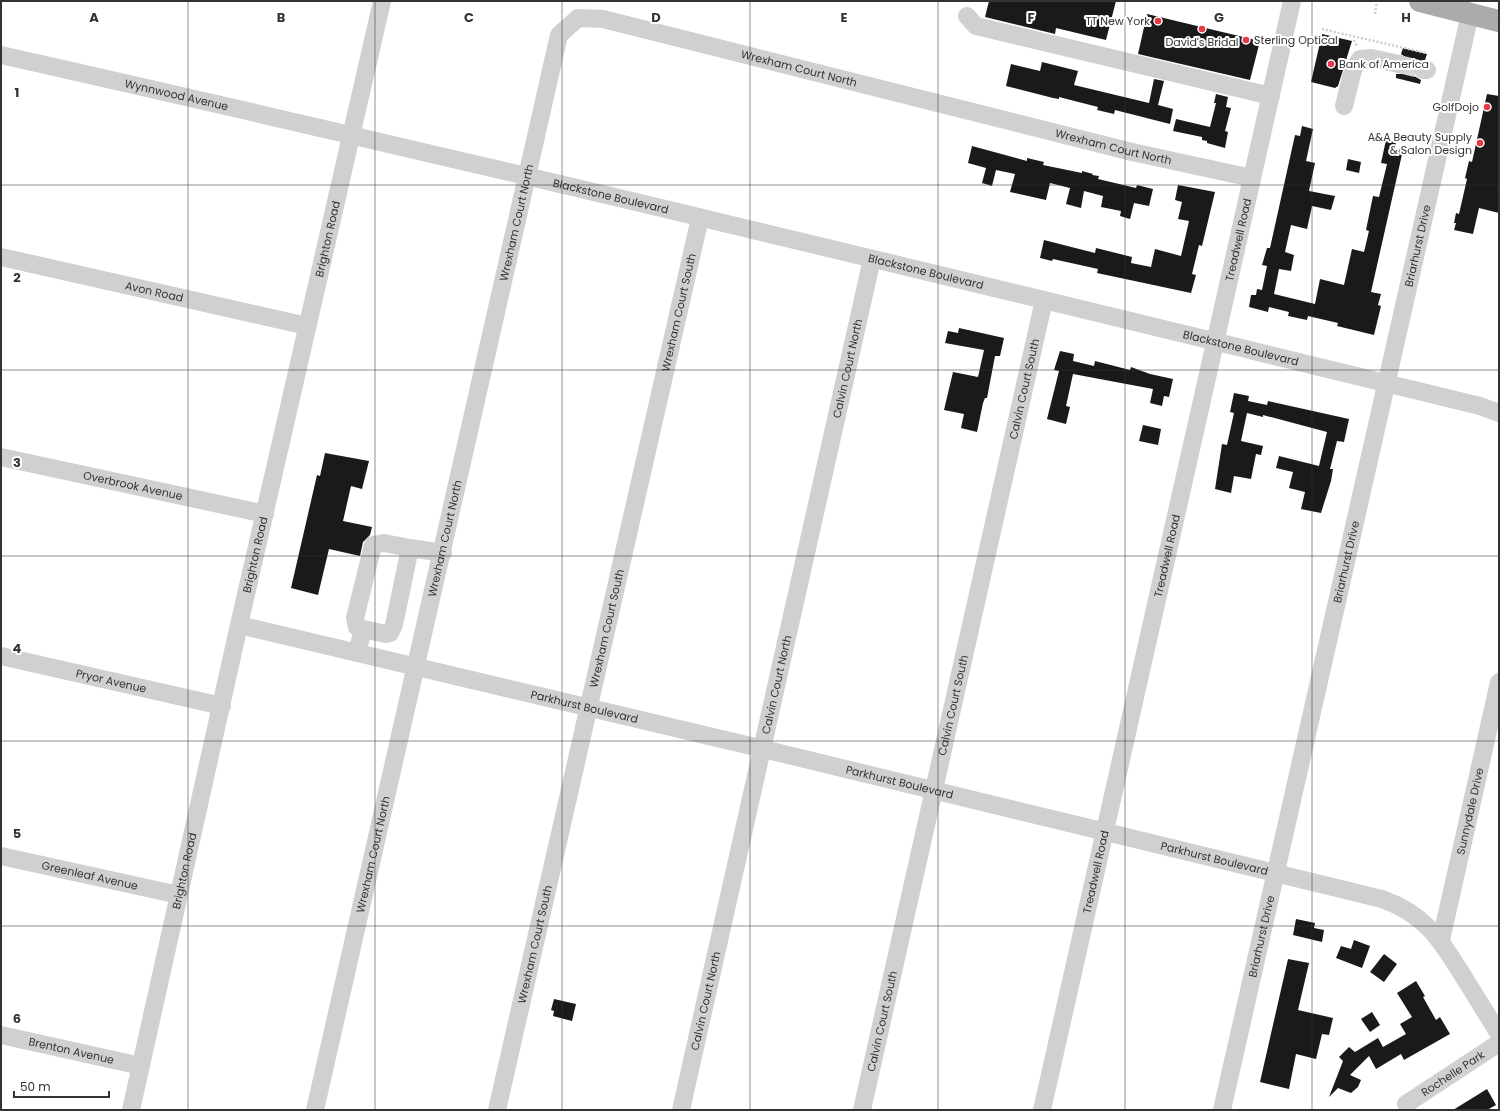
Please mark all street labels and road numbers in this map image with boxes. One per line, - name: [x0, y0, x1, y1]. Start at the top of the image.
- street label: Wrexham Court North: [739, 46, 859, 91]
- street label: Wynnwood Avenue: [123, 75, 230, 115]
- street label: Wrexham Court North: [1053, 125, 1173, 168]
- street label: Wrexham Court North: [495, 163, 537, 283]
- street label: Blackstone Boulevard: [551, 175, 670, 218]
- street label: Treadwell Road: [1221, 197, 1255, 283]
- street label: Brighton Road: [311, 199, 344, 279]
- street label: Briarhurst Drive: [1401, 203, 1435, 288]
- street label: Blackstone Boulevard: [867, 250, 985, 293]
- street label: Wrexham Court South: [657, 252, 700, 373]
- street label: Avon Road: [123, 277, 185, 306]
- street label: Calvin Court North: [829, 317, 866, 420]
- street label: Blackstone Boulevard: [1181, 326, 1300, 370]
- street label: Calvin Court South: [1005, 337, 1043, 441]
- street label: Overbrook Avenue: [82, 467, 184, 504]
- street label: Wrexham Court North: [424, 479, 466, 598]
- street label: Treadwell Road: [1150, 513, 1184, 599]
- street label: Brighton Road: [239, 515, 272, 594]
- street label: Briarhurst Drive: [1329, 519, 1363, 604]
- street label: Wrexham Court South: [585, 568, 628, 689]
- street label: Calvin Court North: [758, 633, 795, 736]
- street label: Calvin Court South: [934, 653, 972, 757]
- street label: Pryor Avenue: [74, 665, 148, 697]
- street label: Parkhurst Boulevard: [529, 686, 640, 727]
- street label: Parkhurst Boulevard: [844, 761, 955, 803]
- street label: Sunnydale Drive: [1452, 766, 1488, 856]
- street label: Wrexham Court North: [352, 795, 394, 914]
- street label: Treadwell Road: [1079, 829, 1113, 915]
- street label: Brighton Road: [168, 831, 201, 911]
- street label: Parkhurst Boulevard: [1159, 838, 1270, 879]
- street label: Greenleaf Avenue: [40, 857, 140, 894]
- street label: Wrexham Court South: [513, 883, 556, 1005]
- street label: Briarhurst Drive: [1244, 894, 1278, 979]
- street label: Calvin Court North: [687, 950, 724, 1052]
- street label: Calvin Court South: [863, 969, 901, 1073]
- street label: Brenton Avenue: [27, 1033, 116, 1068]
- street label: Rochelle Park: [1418, 1046, 1488, 1100]

